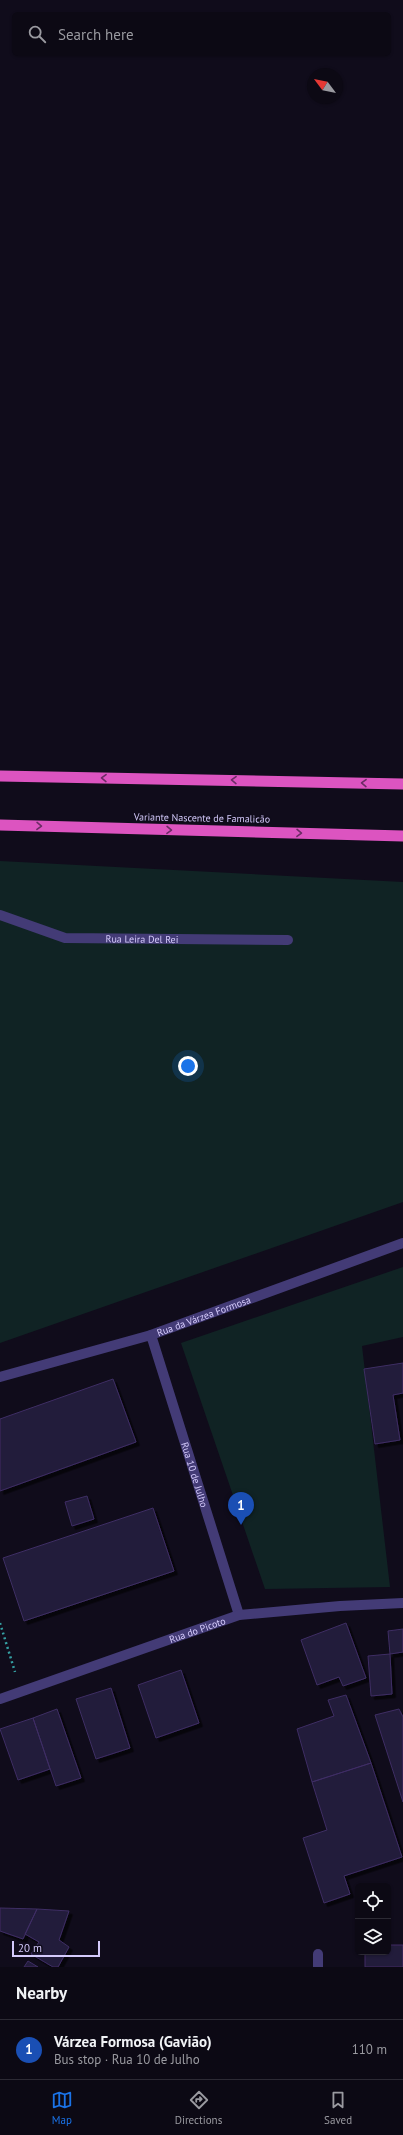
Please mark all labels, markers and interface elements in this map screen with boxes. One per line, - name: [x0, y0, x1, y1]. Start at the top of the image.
- search box: [12, 12, 391, 56]
- icon: search: [26, 23, 48, 45]
- text: Search here: [58, 25, 134, 44]
- north arrow: [307, 68, 343, 104]
- one-way arrow: [101, 774, 107, 782]
- one-way arrow: [231, 776, 237, 785]
- one-way arrow: [361, 779, 367, 787]
- street label: Variante Nascente de Famalicão: [133, 810, 270, 826]
- one-way arrow: [36, 822, 42, 830]
- one-way arrow: [166, 825, 172, 834]
- one-way arrow: [296, 829, 302, 837]
- street label: Rua Leira Del Rei: [106, 932, 179, 946]
- your location: [178, 1056, 198, 1076]
- street label: Rua da Várzea Formosa: [155, 1293, 252, 1339]
- street label: Rua 10 de Julho: [179, 1440, 211, 1509]
- pin: 1: [228, 1492, 254, 1525]
- street label: Rua do Picoto: [167, 1614, 227, 1646]
- map controls: [355, 1883, 391, 1955]
- button: locate: [355, 1883, 391, 1919]
- button: layers: [355, 1919, 391, 1955]
- scale bar: [12, 1939, 100, 1958]
- text: 20 m: [18, 1941, 42, 1955]
- text: Nearby: [16, 1982, 67, 2004]
- text: Várzea Formosa (Gavião): [54, 2032, 212, 2051]
- text: 1: [25, 2041, 33, 2058]
- text: 110 m: [352, 2041, 387, 2058]
- text: Bus stop · Rua 10 de Julho: [54, 2051, 200, 2068]
- tab: Map: [51, 2089, 73, 2127]
- tab: Directions: [175, 2089, 222, 2127]
- tab: Saved: [324, 2089, 352, 2127]

